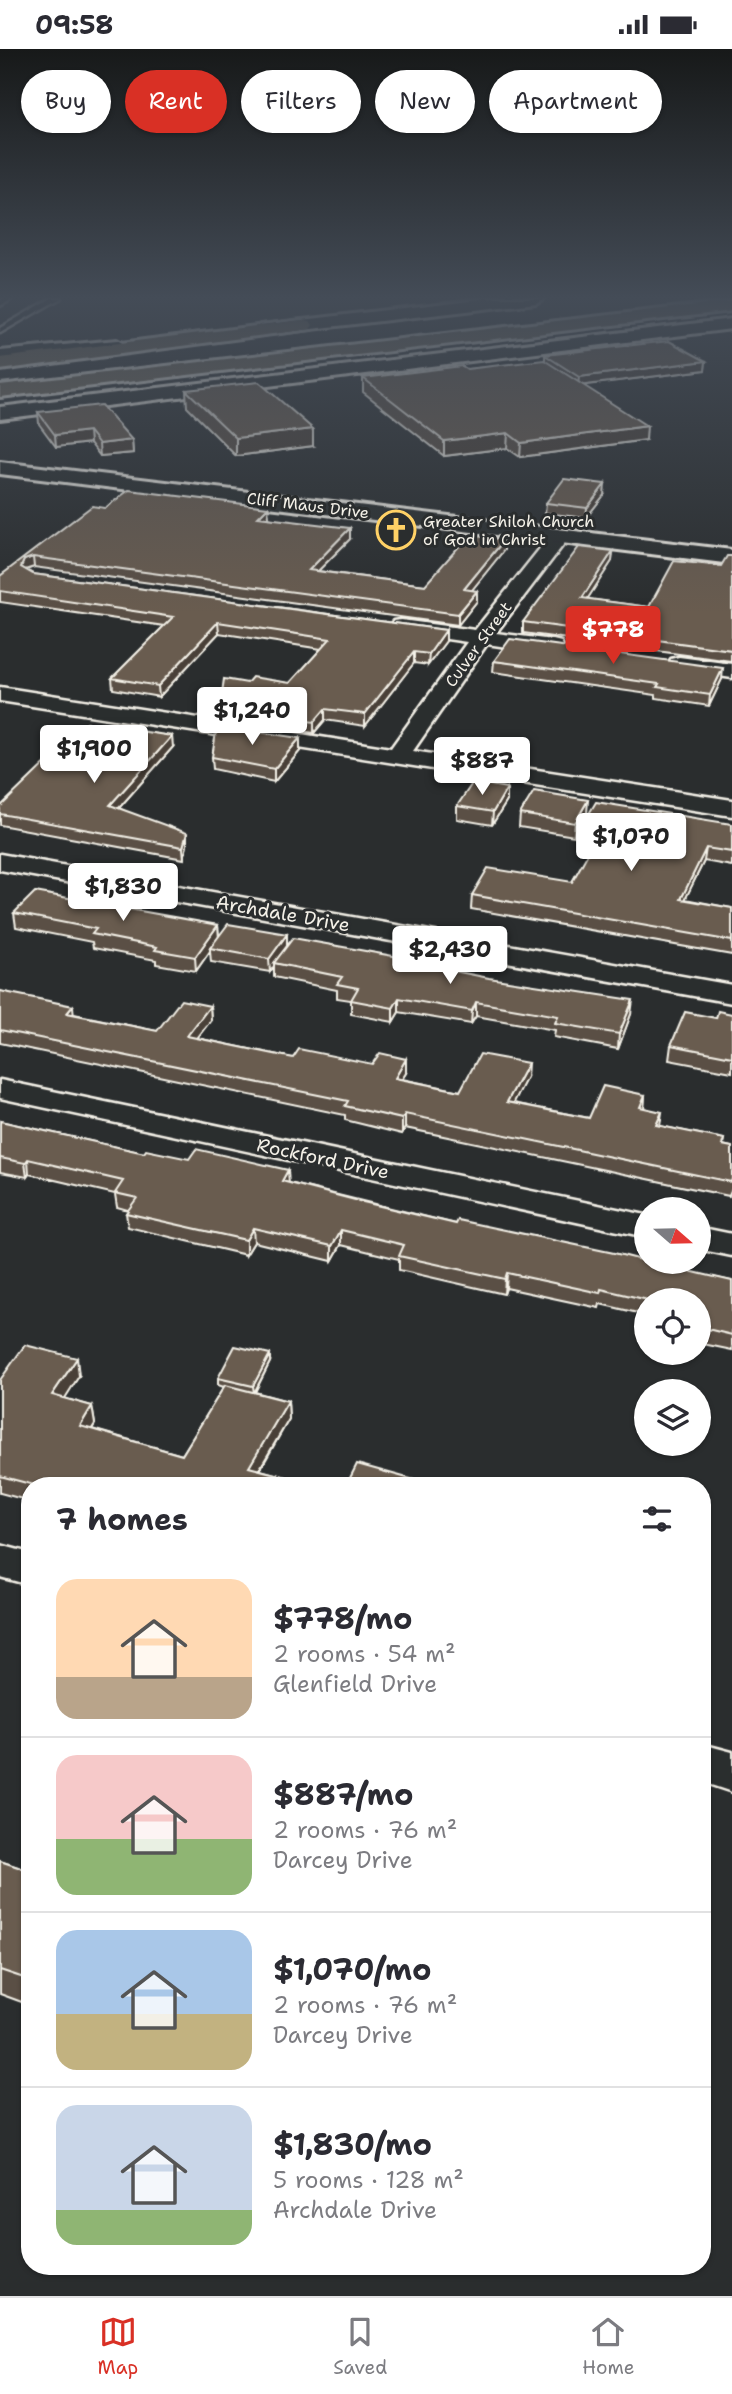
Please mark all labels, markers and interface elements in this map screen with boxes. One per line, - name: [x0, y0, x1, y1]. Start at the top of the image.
- text: 09:58: [35, 7, 114, 42]
- chip: Buy: [21, 70, 111, 133]
- chip: Rent: [125, 70, 227, 133]
- chip: Filters: [241, 70, 361, 133]
- chip: New: [375, 70, 475, 133]
- chip: Apartment: [489, 70, 662, 133]
- street label: Cliff Maus Drive: [246, 488, 370, 523]
- church icon: Greater Shiloh Church of God in Christ: [375, 509, 417, 551]
- place label: Greater Shiloh Church of God in Christ: [423, 511, 594, 550]
- street label: Culver Street: [440, 598, 516, 691]
- pin: $778: [572, 607, 654, 666]
- text: $778: [582, 614, 644, 644]
- pin: $1,240: [195, 687, 309, 747]
- text: $1,240: [213, 695, 291, 725]
- pin: $1,900: [37, 725, 151, 785]
- text: $1,900: [56, 733, 132, 763]
- pin: $887: [441, 737, 523, 797]
- text: $887: [450, 745, 514, 775]
- pin: $1,070: [574, 813, 688, 873]
- text: $1,070: [592, 821, 670, 851]
- pin: $1,830: [66, 863, 180, 923]
- text: $1,830: [84, 871, 162, 901]
- street label: Archdale Drive: [214, 889, 352, 938]
- pin: $2,430: [393, 927, 507, 986]
- text: $2,430: [408, 934, 492, 964]
- street label: Rockford Drive: [254, 1132, 391, 1185]
- north arrow: [634, 1197, 710, 1274]
- map controls: [634, 1197, 711, 1456]
- button: locate: [634, 1288, 711, 1365]
- button: layers: [634, 1379, 711, 1456]
- text: 7 homes: [56, 1499, 188, 1540]
- icon: filters: [638, 1500, 676, 1538]
- text: $778/mo: [273, 1598, 413, 1639]
- icon: home: [112, 1607, 196, 1691]
- text: 2 rooms · 54 m²: [273, 1639, 456, 1669]
- text: Glenfield Drive: [273, 1669, 437, 1699]
- text: $887/mo: [273, 1774, 413, 1815]
- icon: home: [112, 1783, 196, 1867]
- text: 2 rooms · 76 m²: [273, 1815, 457, 1845]
- text: Darcey Drive: [273, 1845, 413, 1875]
- text: $1,070/mo: [273, 1949, 431, 1990]
- icon: home: [112, 1958, 196, 2042]
- text: 2 rooms · 76 m²: [273, 1990, 457, 2020]
- text: Darcey Drive: [273, 2020, 413, 2050]
- text: $1,830/mo: [273, 2124, 432, 2165]
- icon: home: [112, 2133, 196, 2217]
- text: 5 rooms · 128 m²: [273, 2165, 464, 2195]
- text: Archdale Drive: [273, 2195, 437, 2225]
- tab: Map: [98, 2313, 138, 2380]
- tab: Saved: [333, 2313, 387, 2380]
- tab: Home: [582, 2313, 634, 2380]

